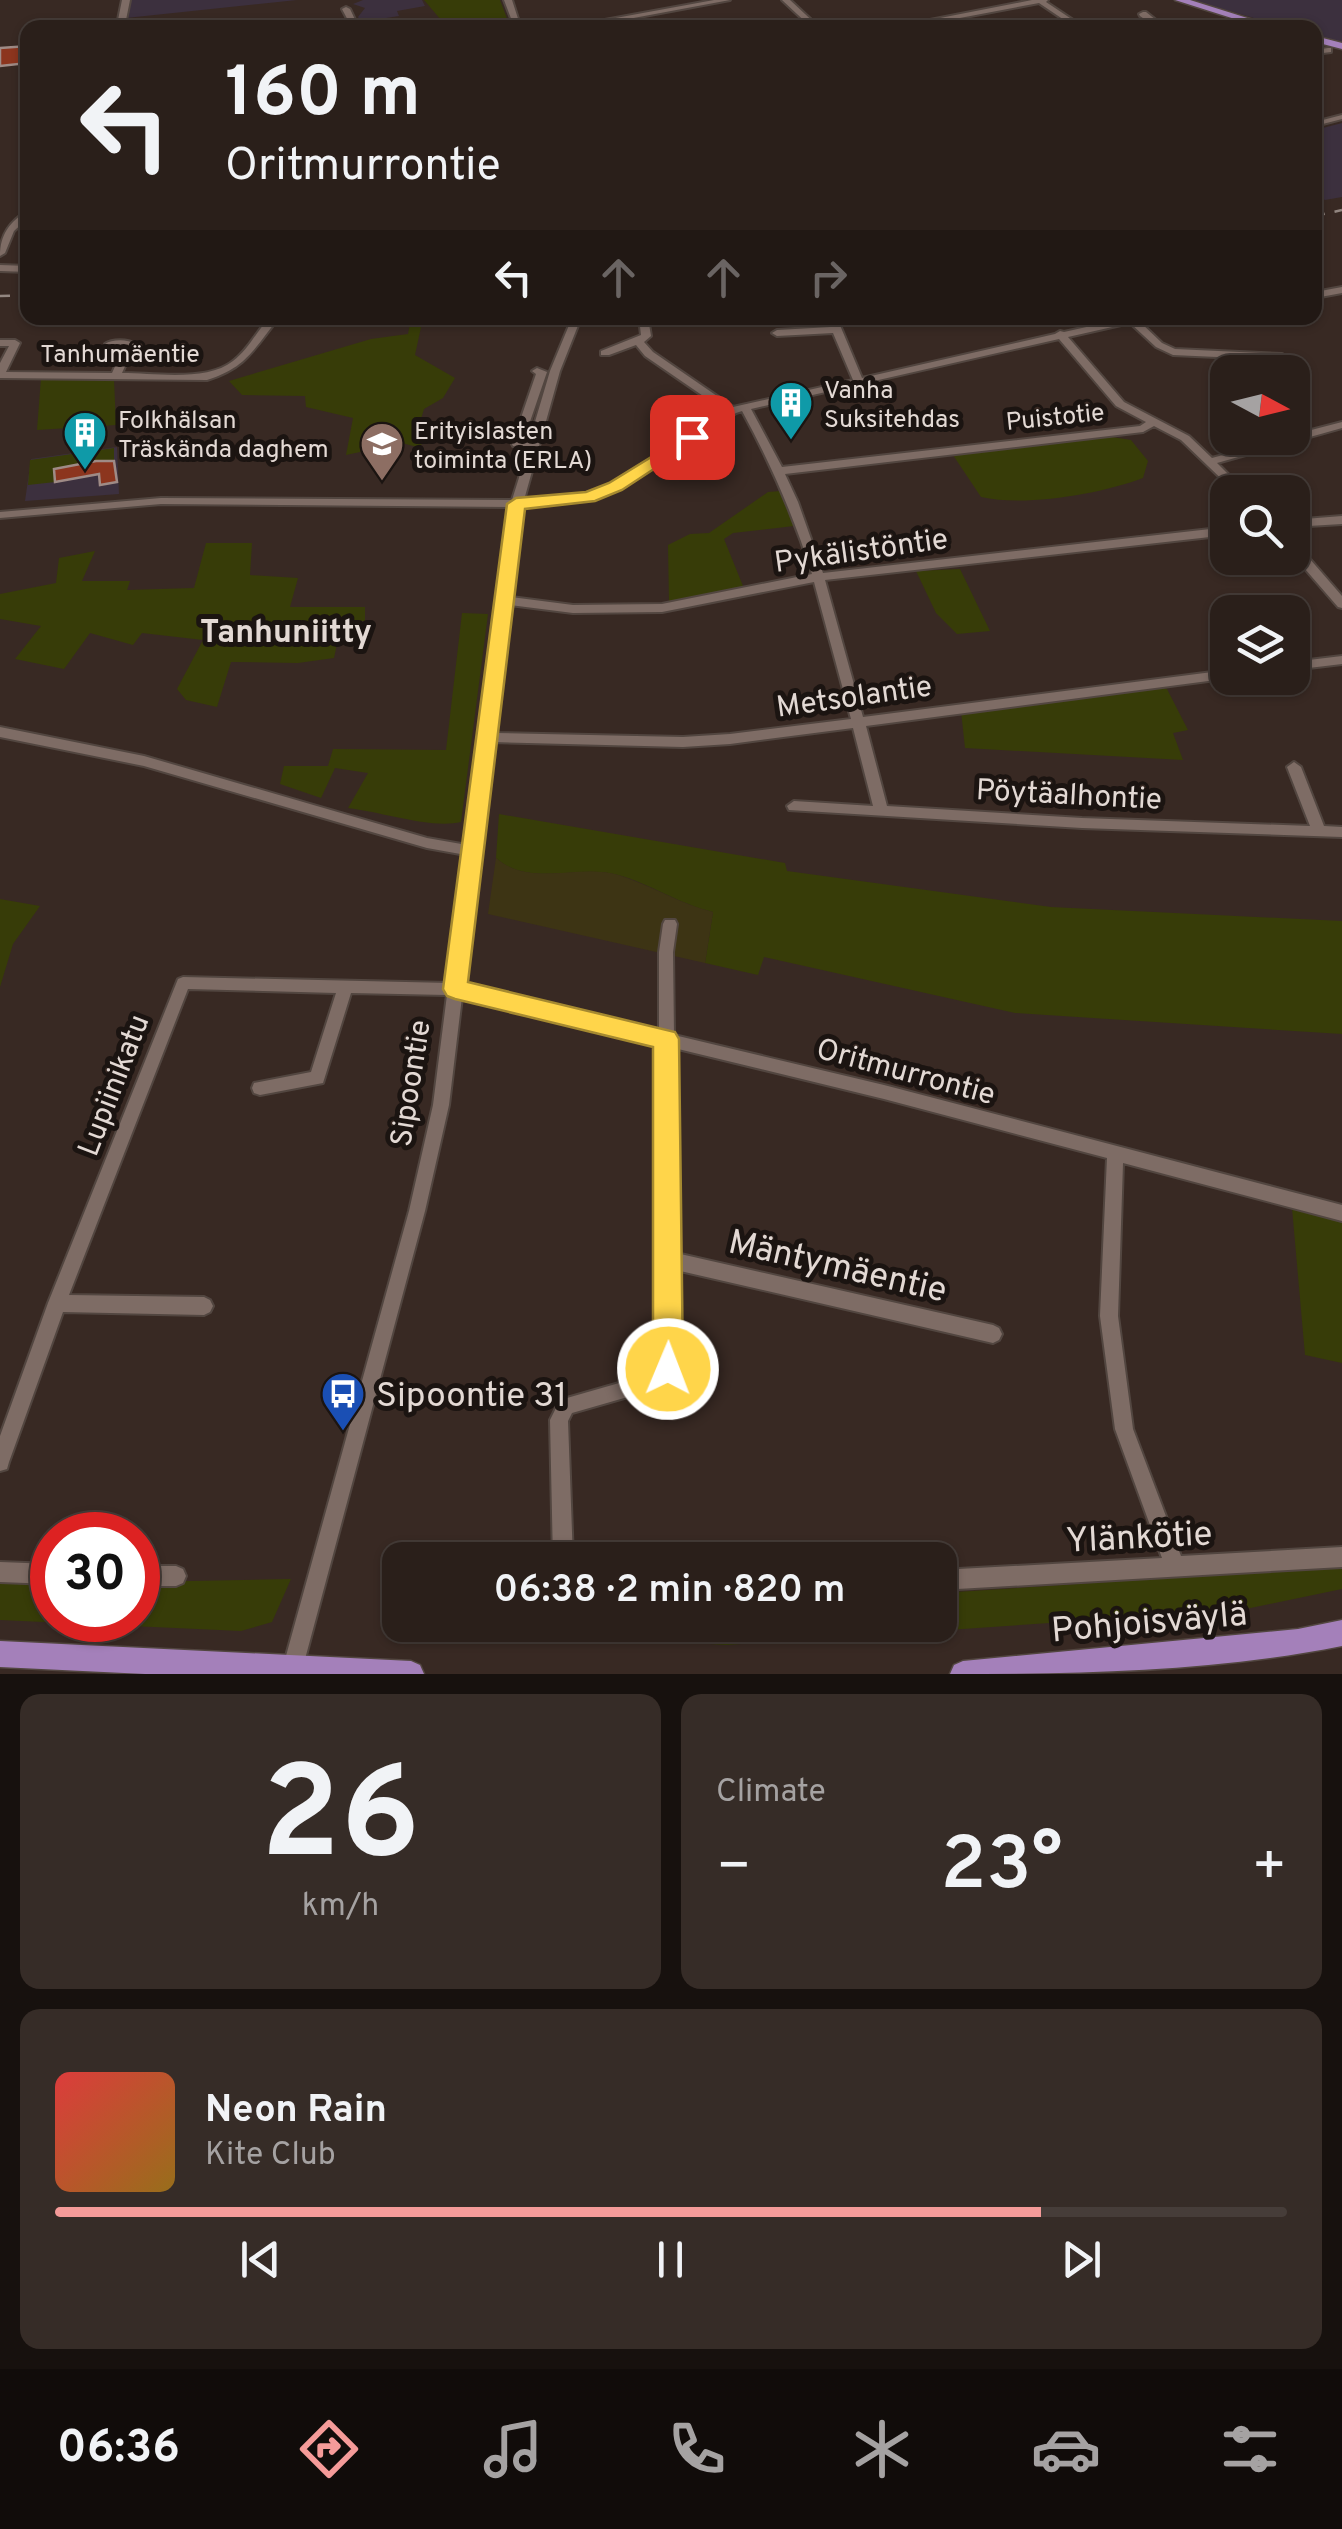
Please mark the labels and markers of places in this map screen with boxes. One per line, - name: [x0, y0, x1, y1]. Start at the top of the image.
- place label: Vanha Suksitehdas: [824, 376, 960, 437]
- building icon: Vanha Suksitehdas: [768, 380, 814, 441]
- pin: [650, 395, 735, 480]
- place label: Folkhälsan Träskända daghem: [118, 406, 329, 467]
- building icon: Folkhälsan Träskända daghem: [62, 410, 108, 471]
- place label: Erityislasten toiminta (ERLA): [414, 417, 592, 478]
- school or university icon: Erityislasten toiminta (ERLA): [359, 421, 405, 482]
- bus stop icon: Sipoontie 31: [320, 1371, 366, 1432]
- place label: Sipoontie 31: [376, 1375, 567, 1419]

